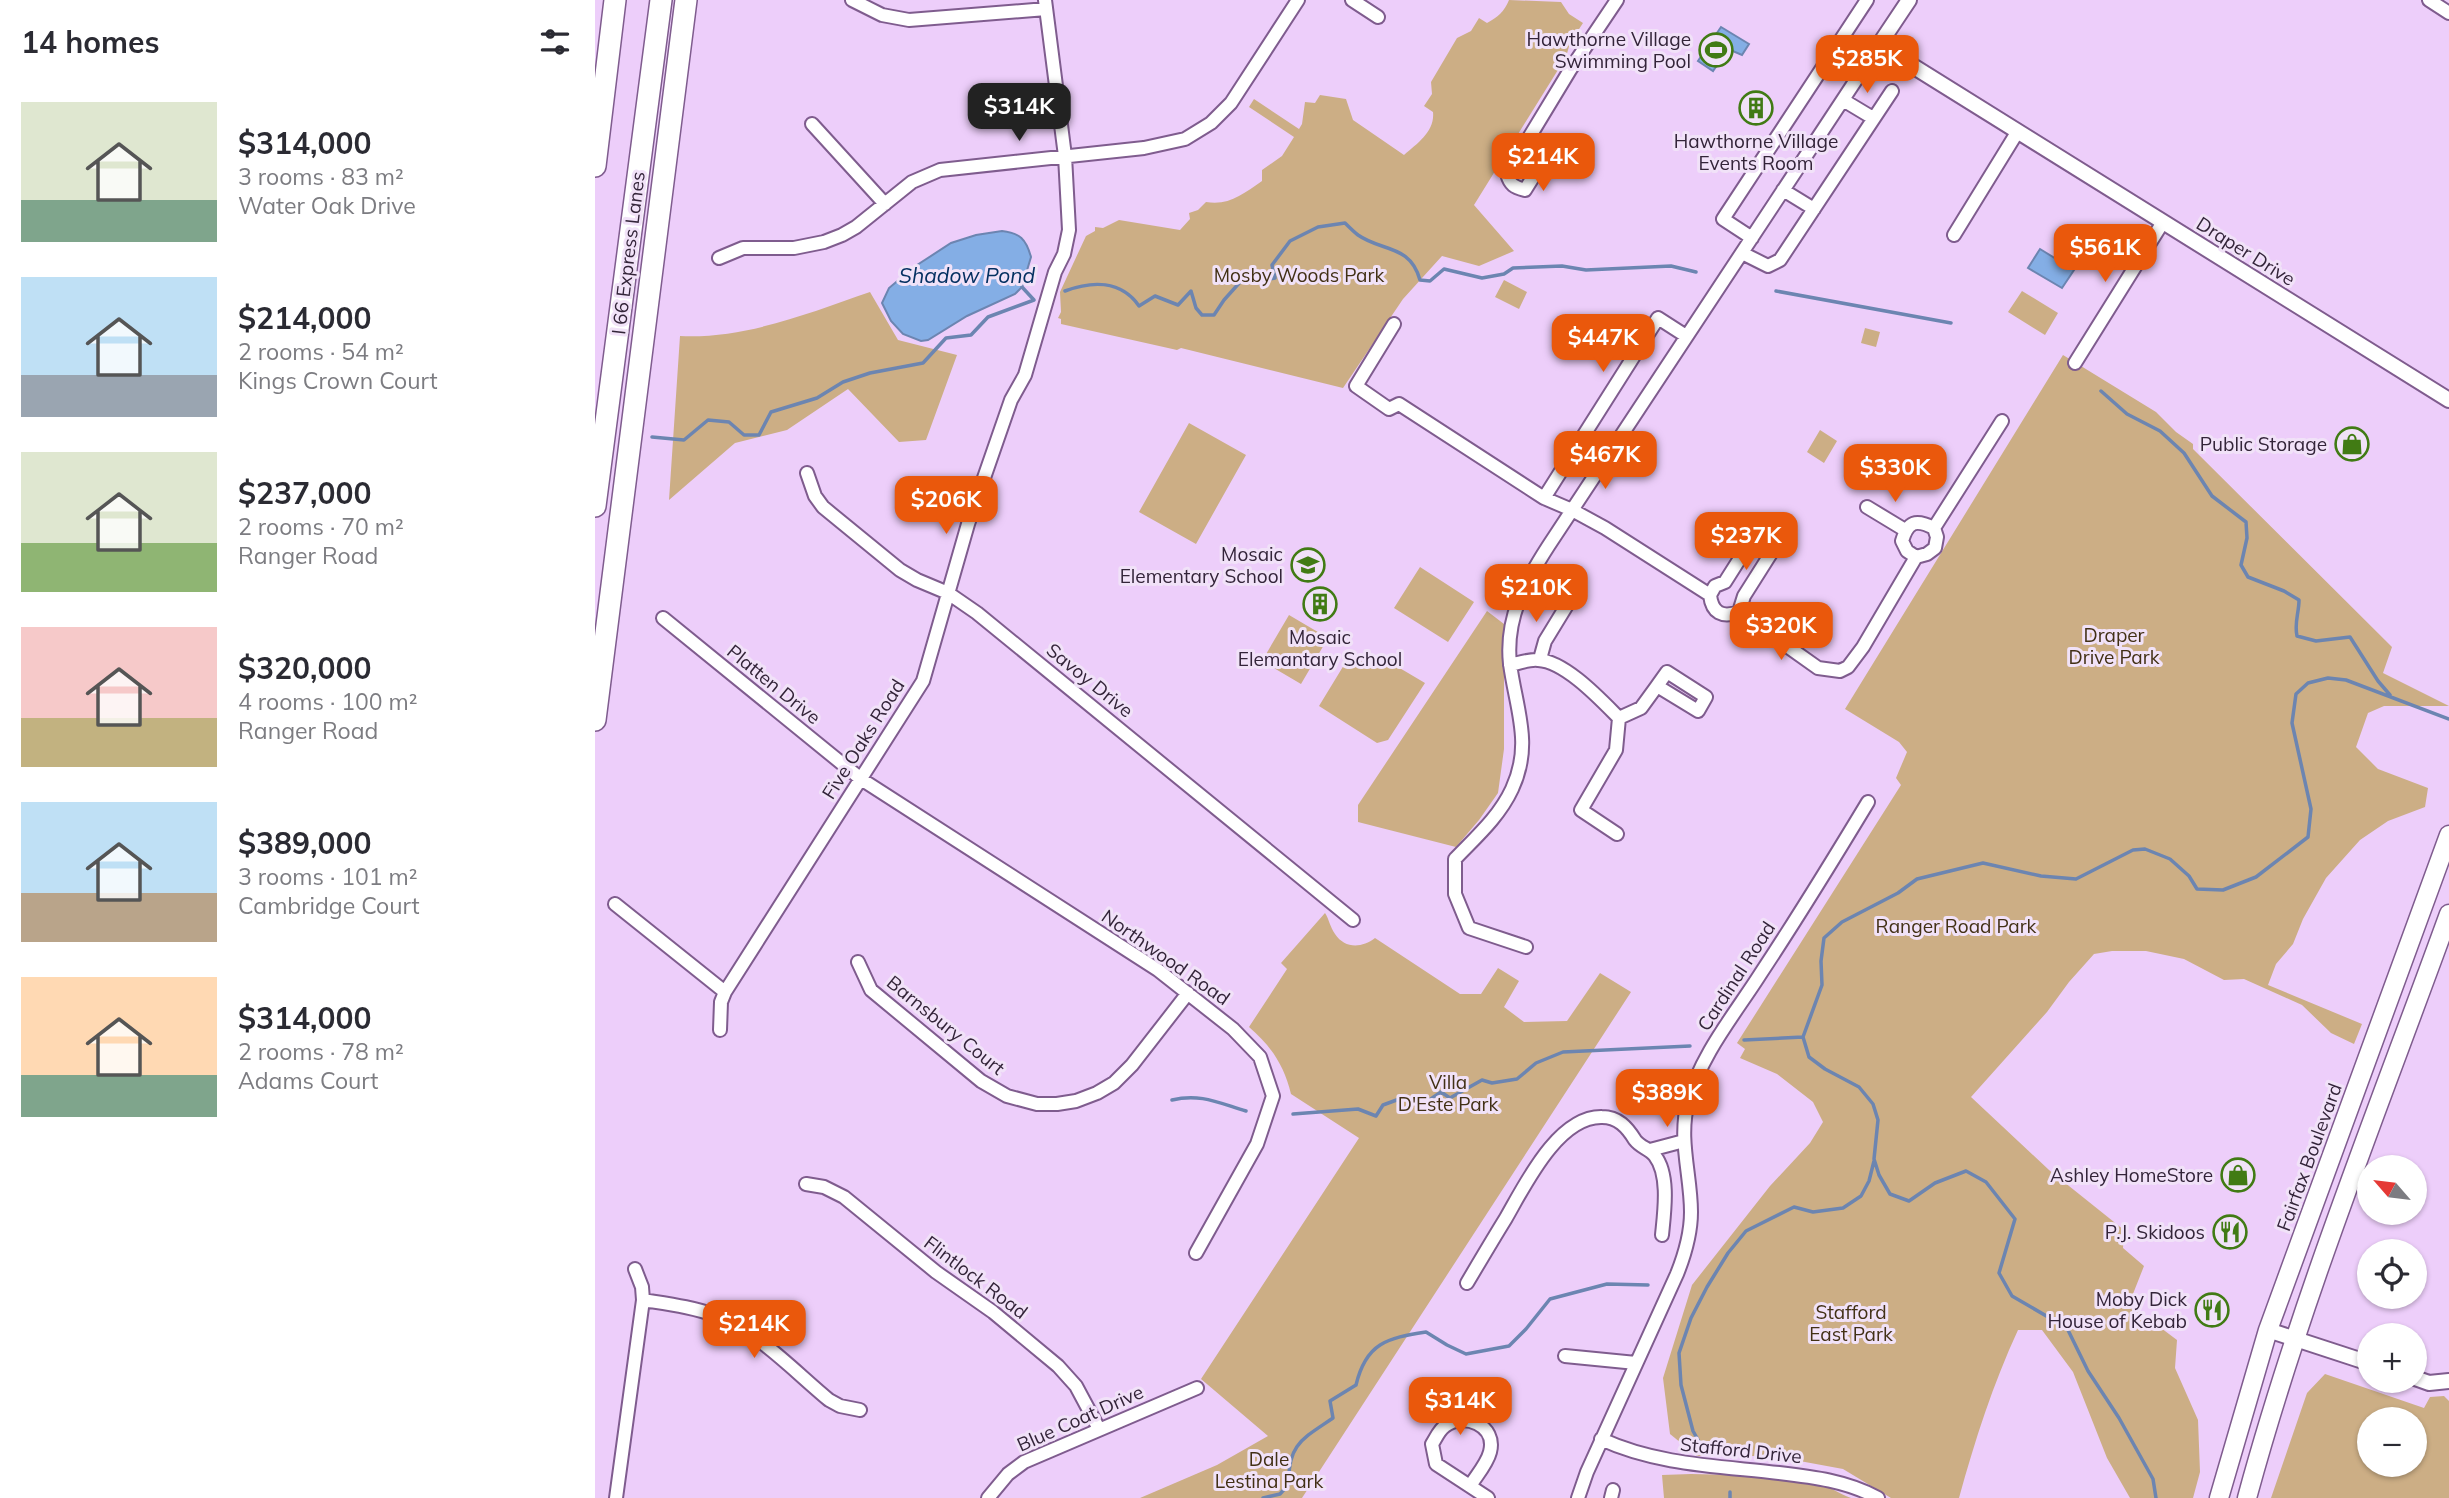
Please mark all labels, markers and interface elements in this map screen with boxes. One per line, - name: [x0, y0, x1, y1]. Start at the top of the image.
- text: 14 homes: [21, 23, 160, 61]
- icon: filters: [536, 23, 574, 61]
- place label: Hawthorne Village Swimming Pool: [1526, 27, 1691, 73]
- sports icon: Hawthorne Village Swimming Pool: [1697, 31, 1735, 69]
- pin: $285K: [1818, 36, 1916, 95]
- text: $285K: [1832, 43, 1902, 72]
- pin: $314K: [970, 83, 1068, 143]
- building icon: Hawthorne Village Events Room: [1737, 89, 1775, 127]
- text: $314K: [984, 91, 1054, 120]
- text: $314,000: [238, 124, 371, 162]
- place label: Hawthorne Village Events Room: [1674, 129, 1838, 175]
- icon: home: [77, 130, 161, 214]
- pin: $214K: [1494, 134, 1592, 193]
- text: $214K: [1508, 141, 1578, 170]
- text: 3 rooms · 83 m²: [238, 162, 404, 191]
- street label: I 66 Express Lanes: [606, 170, 650, 336]
- text: Water Oak Drive: [238, 191, 416, 220]
- street label: Draper Drive: [2192, 211, 2300, 291]
- pin: $561K: [2056, 224, 2154, 284]
- text: $561K: [2070, 232, 2140, 261]
- water label: Shadow Pond: [899, 262, 1036, 288]
- park label: Mosby Woods Park: [1214, 263, 1384, 287]
- text: $214,000: [238, 299, 371, 337]
- icon: home: [77, 305, 161, 389]
- pin: $447K: [1554, 314, 1652, 374]
- text: $447K: [1568, 322, 1638, 351]
- text: 2 rooms · 54 m²: [238, 337, 404, 366]
- text: Kings Crown Court: [238, 366, 438, 395]
- shop icon: Public Storage: [2333, 425, 2371, 463]
- pin: $467K: [1556, 432, 1654, 491]
- place label: Public Storage: [2200, 432, 2327, 456]
- text: $467K: [1570, 439, 1640, 468]
- pin: $330K: [1846, 444, 1944, 504]
- text: $330K: [1860, 452, 1930, 481]
- text: $237,000: [238, 474, 371, 512]
- pin: $206K: [897, 476, 995, 536]
- icon: home: [77, 480, 161, 564]
- text: $206K: [911, 484, 981, 513]
- text: 2 rooms · 70 m²: [238, 512, 404, 541]
- pin: $237K: [1697, 512, 1795, 572]
- text: $237K: [1711, 520, 1781, 549]
- text: Ranger Road: [238, 541, 378, 570]
- place label: Mosaic Elementary School: [1120, 542, 1283, 588]
- school or university icon: Mosaic Elementary School: [1289, 546, 1327, 584]
- pin: $210K: [1487, 564, 1585, 624]
- text: $210K: [1501, 572, 1571, 601]
- building icon: Mosaic Elemantary School: [1301, 585, 1339, 623]
- pin: $320K: [1732, 602, 1830, 662]
- text: $320K: [1746, 610, 1816, 639]
- park label: Draper Drive Park: [2069, 623, 2160, 669]
- place label: Mosaic Elemantary School: [1238, 625, 1402, 671]
- street label: Savoy Drive: [1042, 638, 1138, 722]
- street label: Platten Drive: [722, 639, 826, 729]
- text: $320,000: [238, 649, 371, 687]
- icon: home: [77, 655, 161, 739]
- street label: Five Oaks Road: [816, 675, 910, 803]
- text: 4 rooms · 100 m²: [238, 687, 418, 716]
- text: Ranger Road: [238, 716, 378, 745]
- text: $389,000: [238, 824, 371, 862]
- icon: home: [77, 830, 161, 914]
- text: 3 rooms · 101 m²: [238, 862, 418, 891]
- text: Cambridge Court: [238, 891, 420, 920]
- street label: Northwood Road: [1097, 904, 1235, 1010]
- park label: Ranger Road Park: [1876, 914, 2037, 938]
- street label: Cardinal Road: [1692, 917, 1780, 1035]
- street label: Barnsbury Court: [882, 970, 1010, 1080]
- text: $314,000: [238, 999, 371, 1037]
- icon: home: [77, 1005, 161, 1089]
- text: 2 rooms · 78 m²: [238, 1037, 404, 1066]
- text: Adams Court: [238, 1066, 378, 1095]
- park label: Villa D'Este Park: [1398, 1070, 1499, 1116]
- pin: $389K: [1618, 1070, 1716, 1129]
- text: $389K: [1632, 1077, 1702, 1106]
- street label: Fairfax Boulevard: [2271, 1080, 2347, 1234]
- north arrow: [2357, 1155, 2427, 1225]
- map controls: [2357, 1155, 2427, 1477]
- shop icon: Ashley HomeStore: [2219, 1156, 2257, 1194]
- place label: Ashley HomeStore: [2050, 1163, 2213, 1187]
- restaurant icon: P.J. Skidoos: [2211, 1213, 2249, 1251]
- place label: P.J. Skidoos: [2105, 1220, 2205, 1244]
- street label: Flintlock Road: [919, 1230, 1033, 1324]
- button: locate: [2357, 1239, 2427, 1309]
- place label: Moby Dick House of Kebab: [2047, 1287, 2187, 1333]
- restaurant icon: Moby Dick House of Kebab: [2193, 1291, 2231, 1329]
- pin: $214K: [705, 1300, 803, 1360]
- park label: Stafford East Park: [1809, 1300, 1893, 1346]
- text: $214K: [719, 1308, 789, 1337]
- button: +: [2357, 1323, 2427, 1393]
- pin: $314K: [1411, 1378, 1509, 1437]
- street label: Blue Coat Drive: [1013, 1379, 1147, 1457]
- text: $314K: [1425, 1385, 1495, 1414]
- button: −: [2357, 1407, 2427, 1477]
- street label: Stafford Drive: [1679, 1432, 1803, 1468]
- park label: Dale Lestina Park: [1215, 1447, 1324, 1493]

